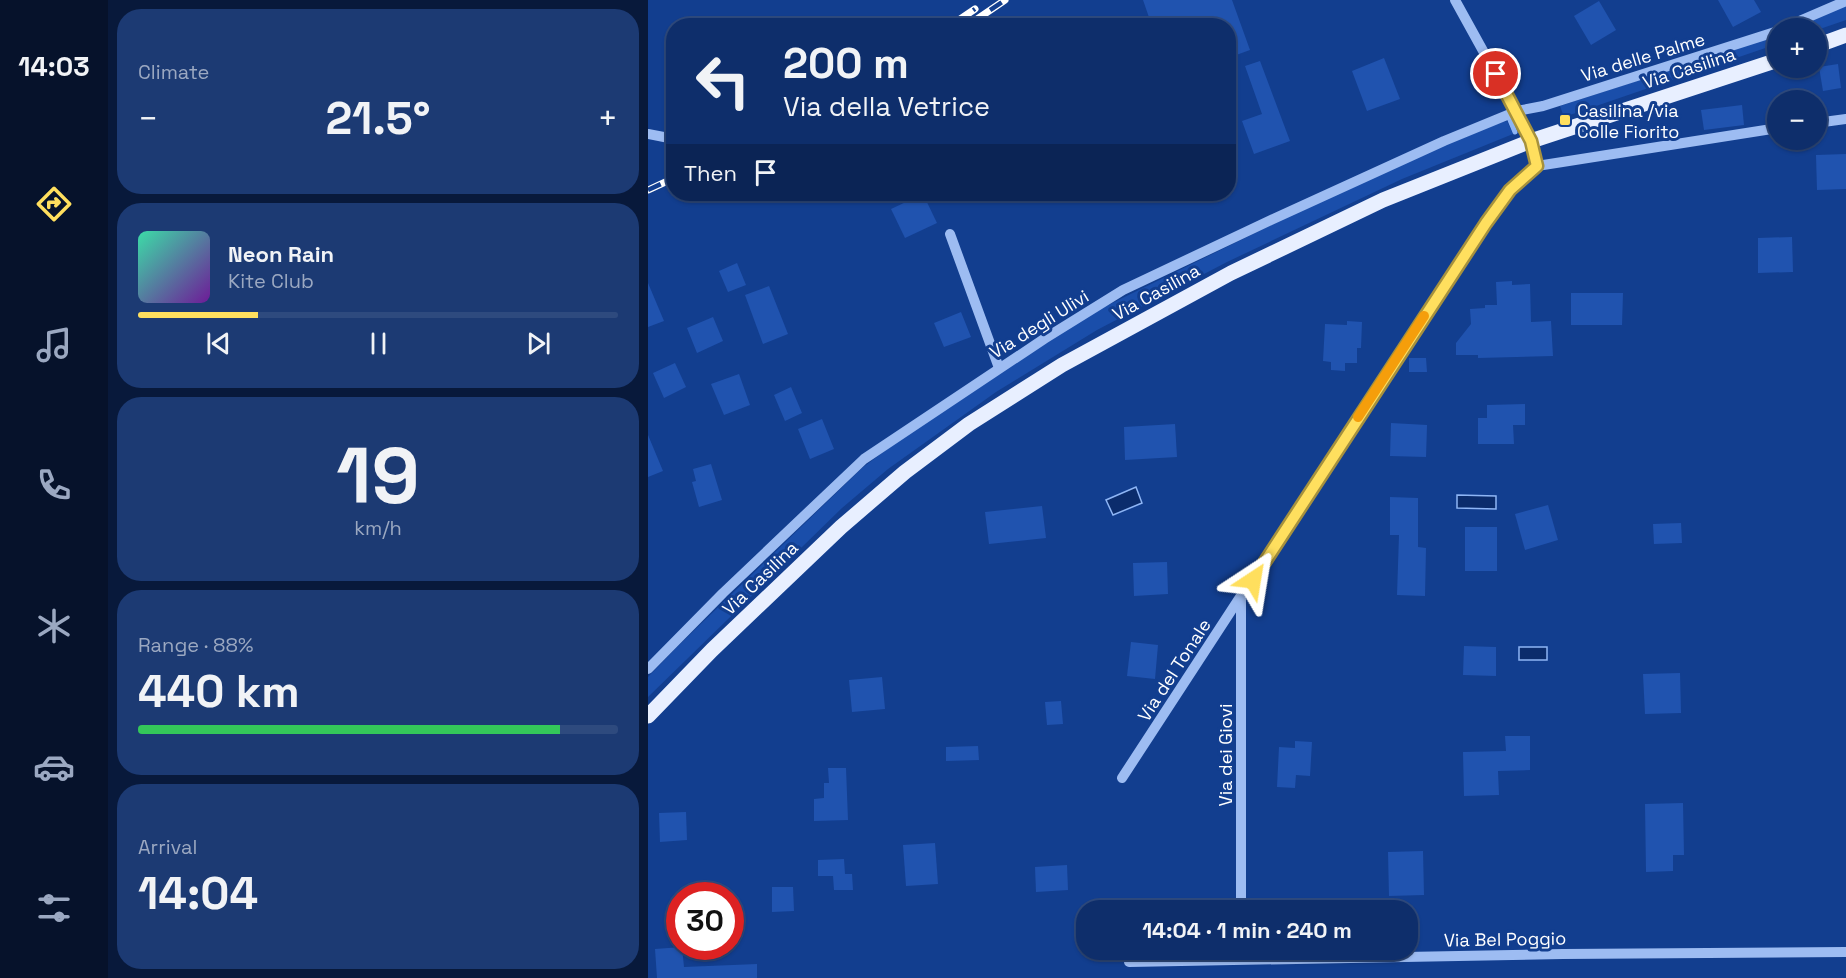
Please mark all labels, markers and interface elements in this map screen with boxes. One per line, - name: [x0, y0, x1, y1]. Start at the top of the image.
- map controls: [1767, 18, 1827, 150]
- button: +: [1767, 18, 1827, 78]
- street label: Via delle Palme: [1578, 27, 1708, 87]
- text: 200 m: [783, 37, 909, 90]
- icon: left: [684, 42, 762, 120]
- street label: Via Casilina: [1640, 42, 1738, 94]
- pin: [1470, 48, 1521, 99]
- text: 14:03: [18, 49, 90, 84]
- icon: arrive: [1479, 57, 1512, 90]
- text: Climate: [138, 59, 209, 85]
- text: Via della Vetrice: [783, 89, 990, 124]
- text: 21.5°: [325, 90, 431, 147]
- button: −: [1767, 90, 1827, 150]
- text: −: [138, 98, 158, 140]
- text: +: [598, 98, 618, 140]
- place label: Casilina /via Colle Fiorito: [1577, 99, 1679, 143]
- marker: Casilina /via Colle Fiorito: [1558, 113, 1572, 127]
- icon: arrive: [749, 156, 782, 189]
- text: Then: [684, 159, 737, 187]
- icon: directions: [33, 183, 75, 225]
- text: Neon Rain: [228, 240, 334, 268]
- street label: Via Casilina: [1108, 259, 1204, 325]
- text: Kite Club: [228, 268, 314, 294]
- street label: Via degli Ulivi: [985, 284, 1093, 364]
- icon: music: [33, 324, 75, 366]
- icon: previous: [202, 327, 235, 360]
- icon: pause: [362, 327, 395, 360]
- icon: next: [522, 327, 555, 360]
- text: 19: [336, 426, 420, 526]
- icon: phone: [33, 464, 75, 506]
- text: km/h: [354, 515, 402, 541]
- street label: Via Casilina: [717, 536, 803, 620]
- position arrow: [1221, 548, 1285, 612]
- icon: climate: [33, 605, 75, 647]
- street label: Via del Tonale: [1132, 614, 1216, 726]
- text: Range · 88%: [138, 632, 253, 658]
- text: 440 km: [138, 663, 300, 720]
- street label: Via dei Giovi: [1214, 704, 1237, 806]
- icon: car: [33, 746, 75, 788]
- text: Arrival: [138, 834, 197, 860]
- text: 14:04: [138, 865, 258, 922]
- speed limit sign: 30: [666, 882, 744, 960]
- icon: filters: [33, 887, 75, 929]
- text: 14:04 · 1 min · 240 m: [1142, 916, 1352, 944]
- street label: Via Bel Poggio: [1444, 926, 1566, 952]

